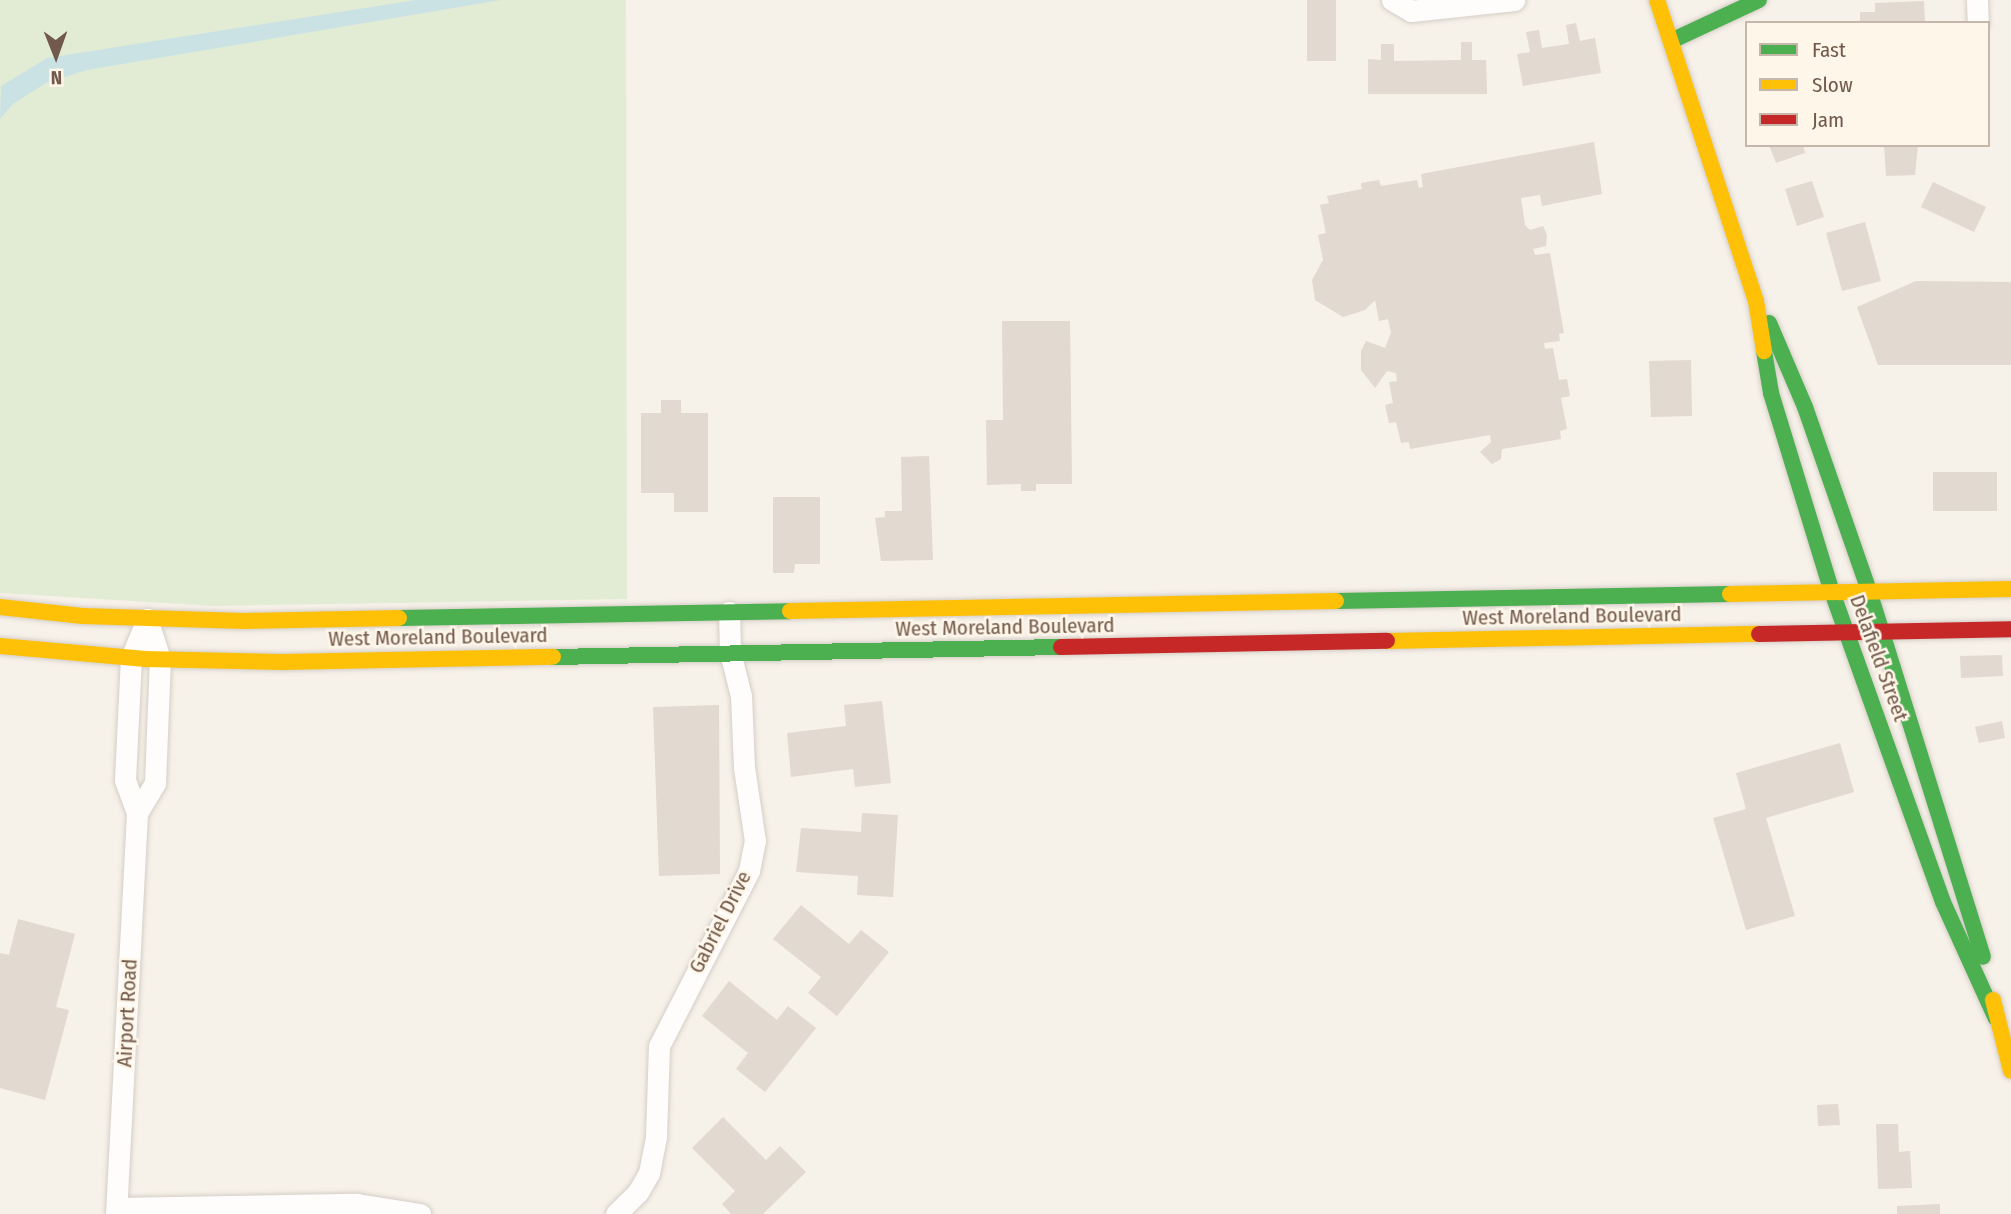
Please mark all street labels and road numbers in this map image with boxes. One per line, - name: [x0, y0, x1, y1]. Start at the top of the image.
- street label: Delafield Street: [1844, 591, 1914, 725]
- street label: West Moreland Boulevard: [1462, 601, 1682, 631]
- street label: West Moreland Boulevard: [895, 612, 1115, 642]
- street label: West Moreland Boulevard: [328, 622, 548, 652]
- street label: Gabriel Drive: [683, 867, 757, 977]
- street label: Airport Road: [112, 958, 142, 1068]

